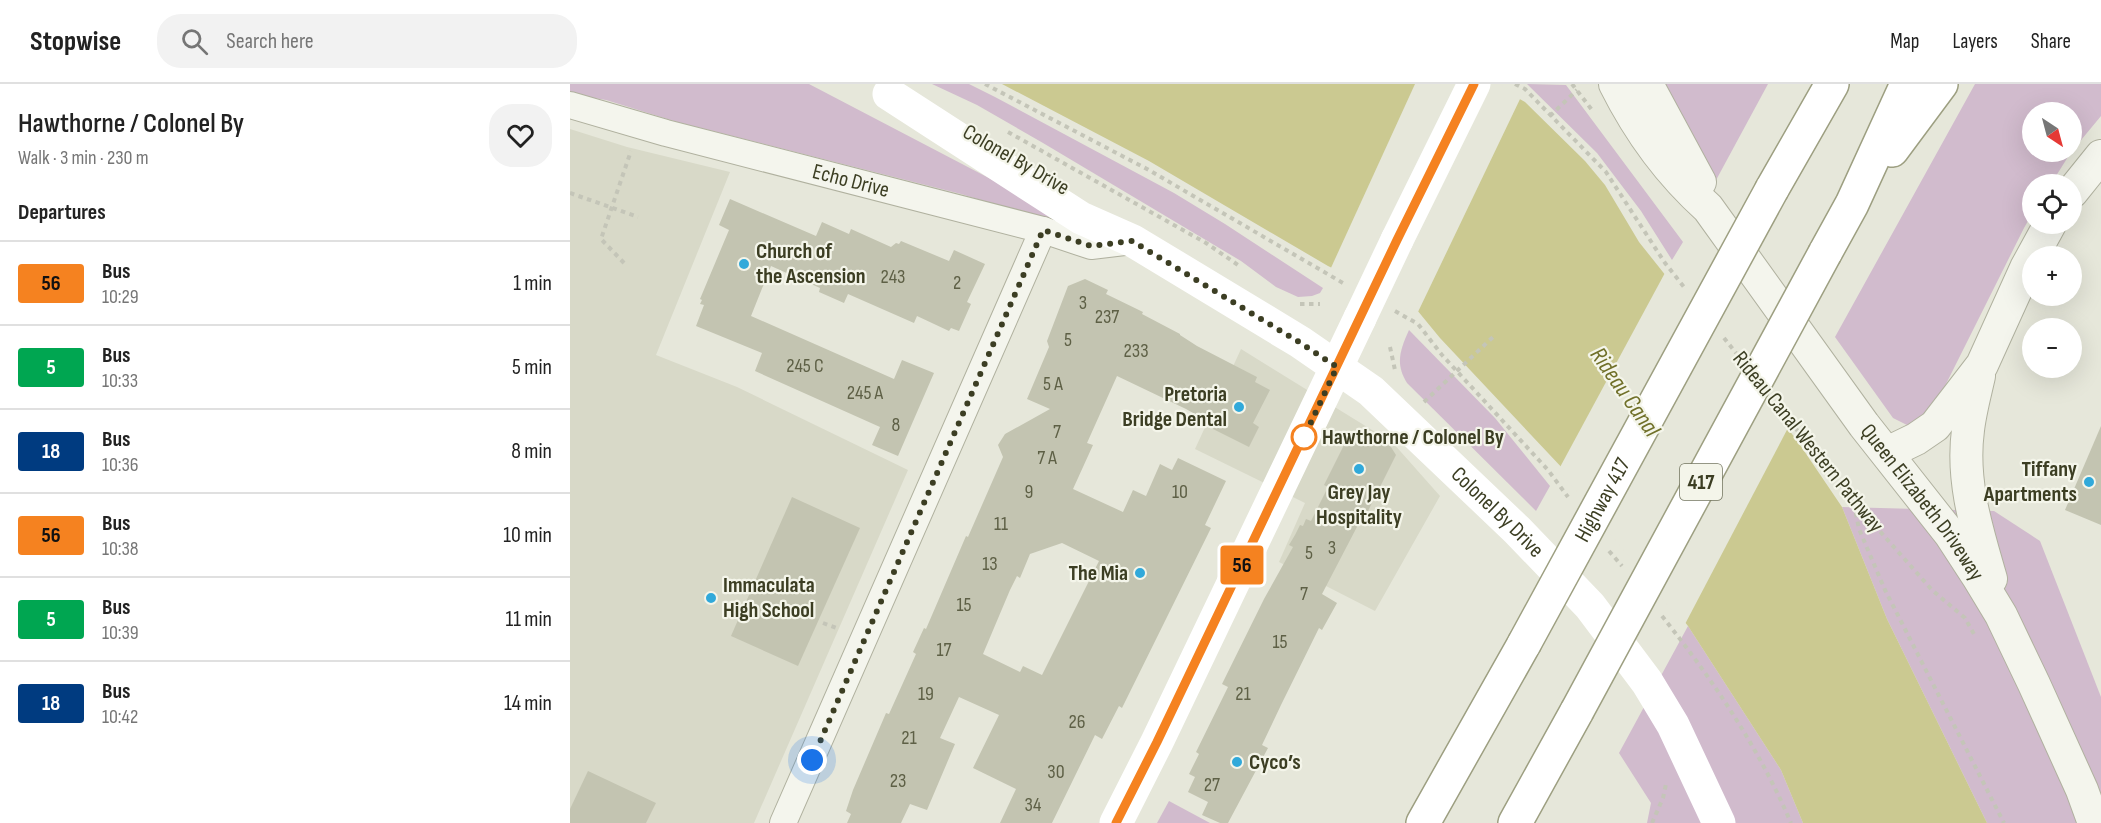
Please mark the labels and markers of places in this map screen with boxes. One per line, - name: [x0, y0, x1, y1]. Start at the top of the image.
- place label: Church of the Ascension: [756, 238, 866, 290]
- marker: Church of the Ascension: [737, 257, 751, 271]
- place label: Pretoria Bridge Dental: [1122, 381, 1227, 433]
- marker: Pretoria Bridge Dental: [1232, 400, 1246, 414]
- marker: Hawthorne / Colonel By: [1291, 424, 1317, 450]
- place label: Hawthorne / Colonel By: [1322, 424, 1504, 451]
- place label: Tiffany Apartments: [1983, 456, 2077, 508]
- marker: Grey Jay Hospitality: [1352, 462, 1366, 476]
- marker: Tiffany Apartments: [2082, 475, 2096, 489]
- place label: Grey Jay Hospitality: [1316, 479, 1402, 531]
- place label: The Mia: [1069, 560, 1128, 587]
- marker: The Mia: [1133, 566, 1147, 580]
- place label: Immaculata High School: [723, 572, 815, 624]
- marker: Immaculata High School: [704, 591, 718, 605]
- place label: Cyco’s: [1249, 749, 1301, 776]
- marker: Cyco’s: [1230, 755, 1244, 769]

